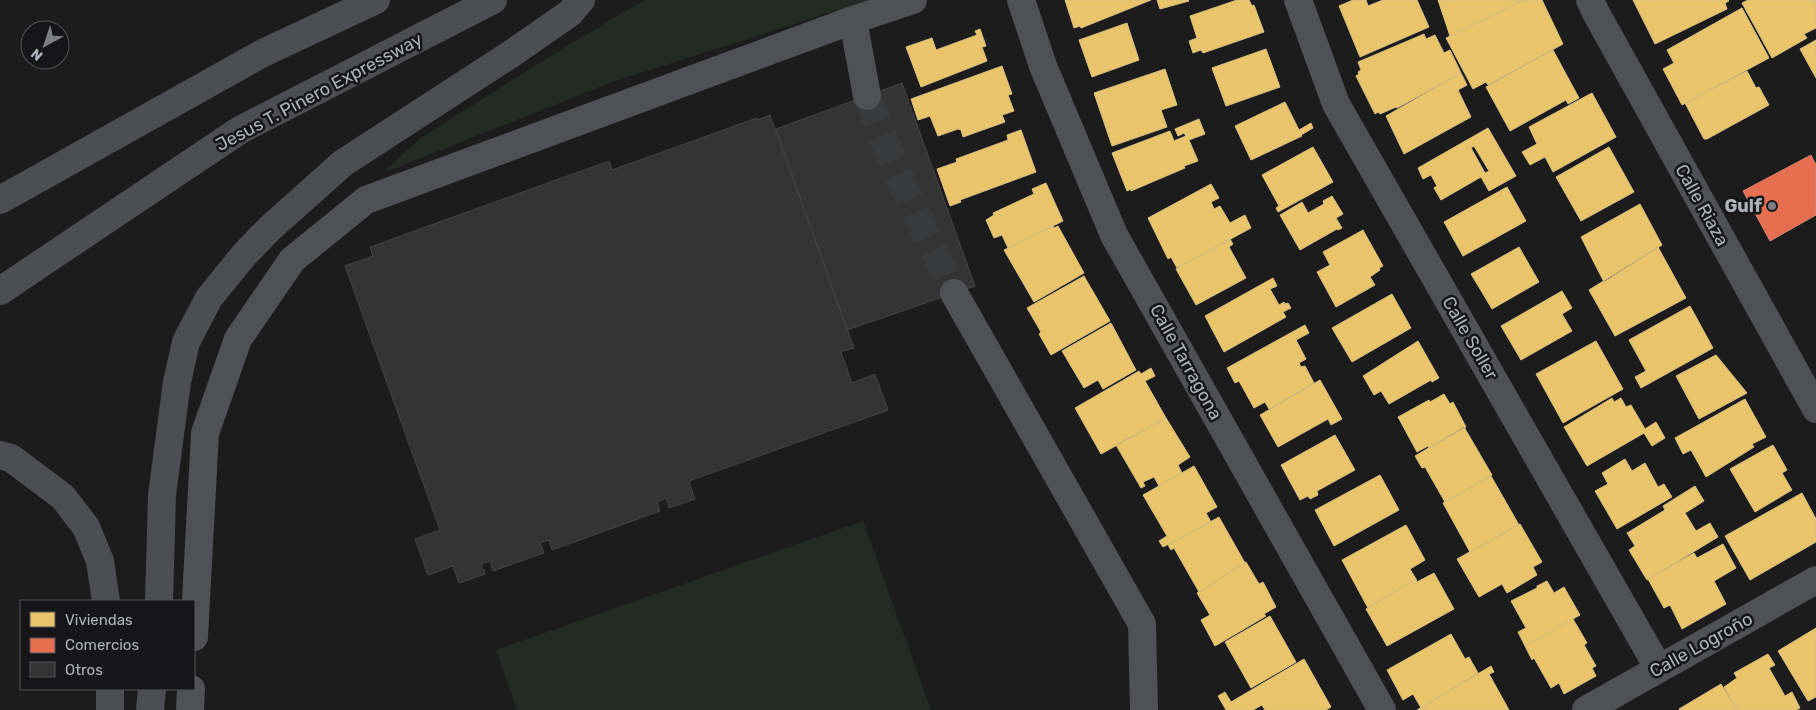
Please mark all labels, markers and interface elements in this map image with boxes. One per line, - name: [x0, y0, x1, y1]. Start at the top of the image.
- north arrow: [20, 20, 70, 70]
- street label: Jesus T. Pinero Expressway: [212, 28, 426, 156]
- text: N: [28, 45, 46, 64]
- street label: Calle Riaza: [1670, 160, 1734, 250]
- place label: Gulf: [1724, 195, 1762, 217]
- marker: Gulf: [1766, 200, 1778, 212]
- street label: Calle Soller: [1437, 293, 1503, 384]
- street label: Calle Tarragona: [1145, 300, 1227, 424]
- legend: [20, 600, 195, 690]
- street label: Calle Logroño: [1646, 608, 1756, 682]
- text: Viviendas: [65, 611, 133, 629]
- text: Comercios: [65, 636, 139, 654]
- text: Otros: [65, 661, 103, 679]

